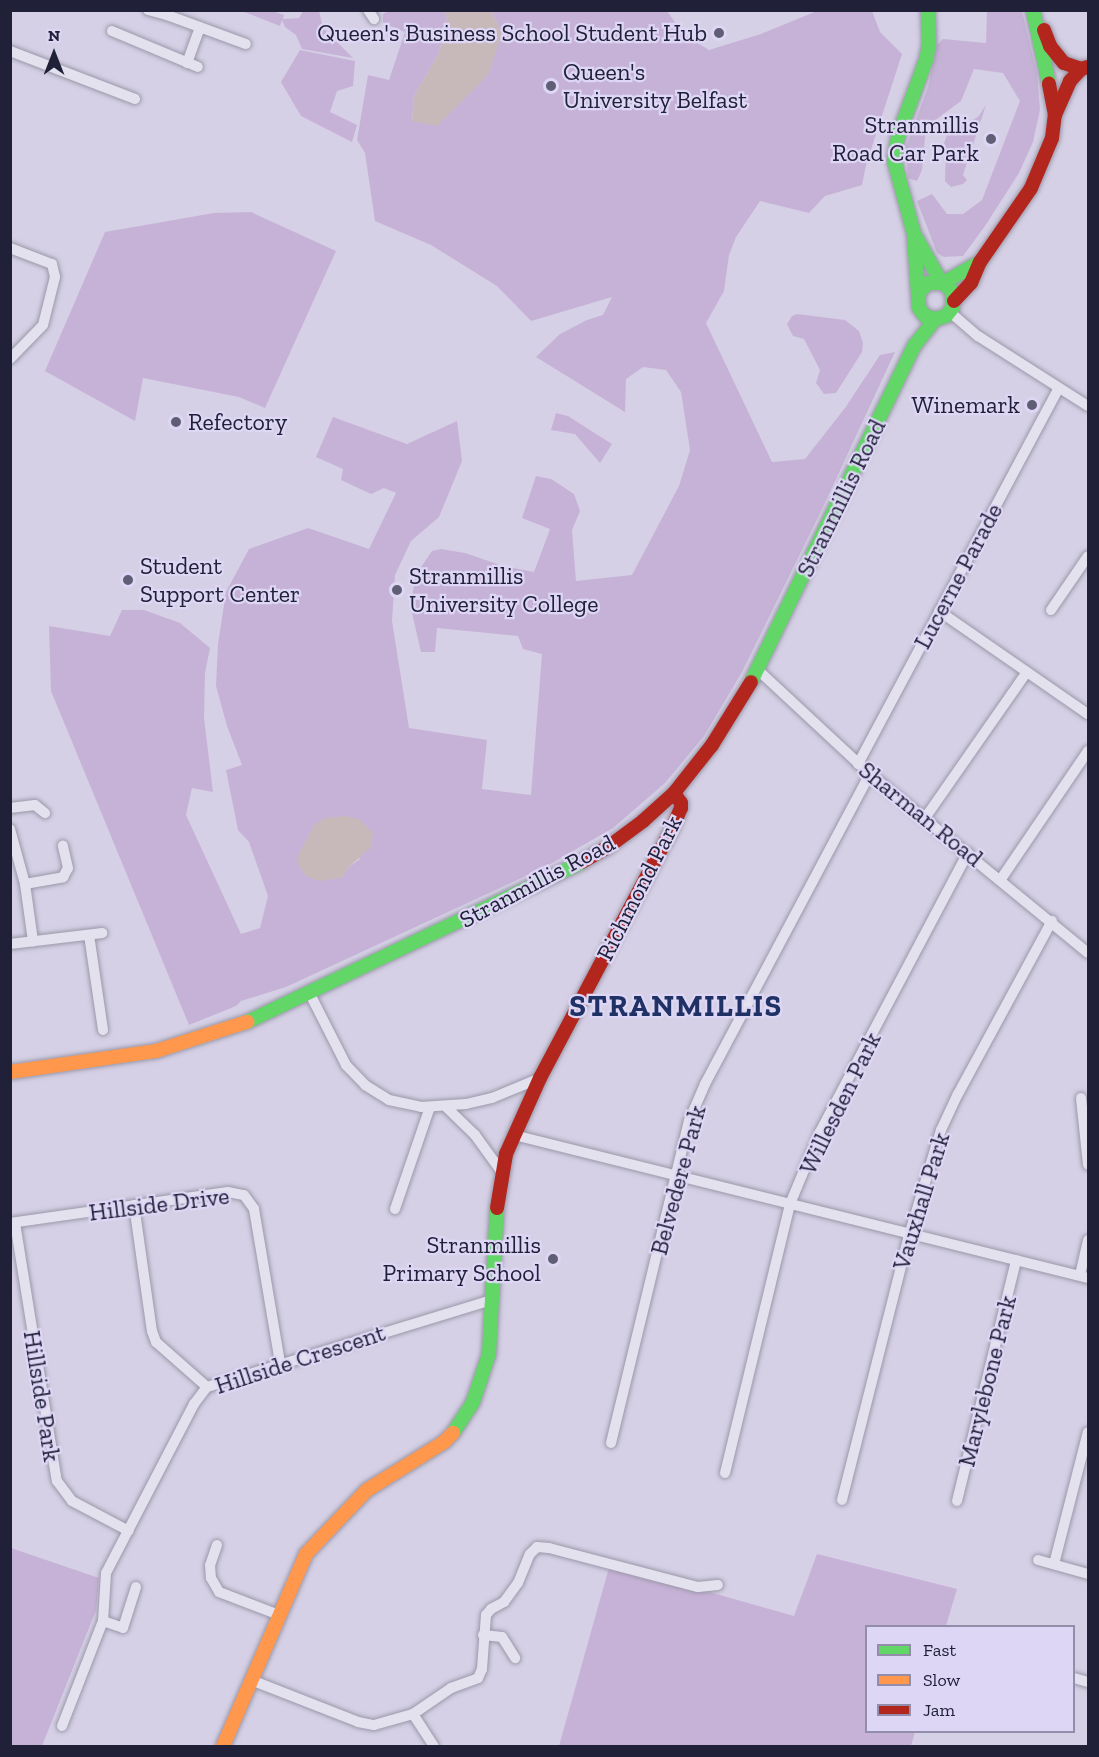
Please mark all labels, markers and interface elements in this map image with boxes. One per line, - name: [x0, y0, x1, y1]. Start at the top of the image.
- place label: Queen's Business School Student Hub: [317, 19, 707, 47]
- north arrow: [24, 24, 84, 84]
- text: N: [48, 26, 60, 45]
- marker: Queen's Business School Student Hub: [712, 26, 726, 40]
- place label: Queen's University Belfast: [563, 58, 748, 114]
- marker: Queen's University Belfast: [544, 79, 558, 93]
- place label: Stranmillis Road Car Park: [832, 111, 979, 167]
- marker: Stranmillis Road Car Park: [984, 132, 998, 146]
- place label: Winemark: [912, 391, 1020, 419]
- marker: Winemark: [1025, 398, 1039, 412]
- place label: Refectory: [188, 408, 287, 436]
- marker: Refectory: [169, 415, 183, 429]
- street label: Stranmillis Road: [790, 415, 892, 581]
- street label: Lucerne Parade: [908, 498, 1008, 654]
- place label: Student Support Center: [140, 552, 300, 608]
- place label: Stranmillis University College: [409, 562, 599, 618]
- marker: Student Support Center: [121, 573, 135, 587]
- marker: Stranmillis University College: [390, 583, 404, 597]
- street label: Sharman Road: [853, 755, 989, 873]
- street label: Richmond Park: [590, 811, 688, 965]
- street label: Stranmillis Road: [454, 828, 620, 934]
- district label: STRANMILLIS: [569, 988, 783, 1024]
- street label: Willesden Park: [793, 1027, 887, 1179]
- street label: Belvedere Park: [644, 1102, 712, 1258]
- street label: Vauxhall Park: [886, 1129, 956, 1273]
- street label: Hillside Drive: [87, 1181, 231, 1227]
- place label: Stranmillis Primary School: [382, 1231, 541, 1287]
- marker: Stranmillis Primary School: [546, 1252, 560, 1266]
- street label: Marylebone Park: [952, 1292, 1022, 1470]
- street label: Hillside Crescent: [211, 1318, 389, 1400]
- street label: Hillside Park: [17, 1328, 67, 1464]
- legend: [865, 1625, 1075, 1733]
- text: Fast: [923, 1639, 956, 1661]
- text: Slow: [923, 1669, 960, 1691]
- text: Jam: [923, 1699, 955, 1721]

